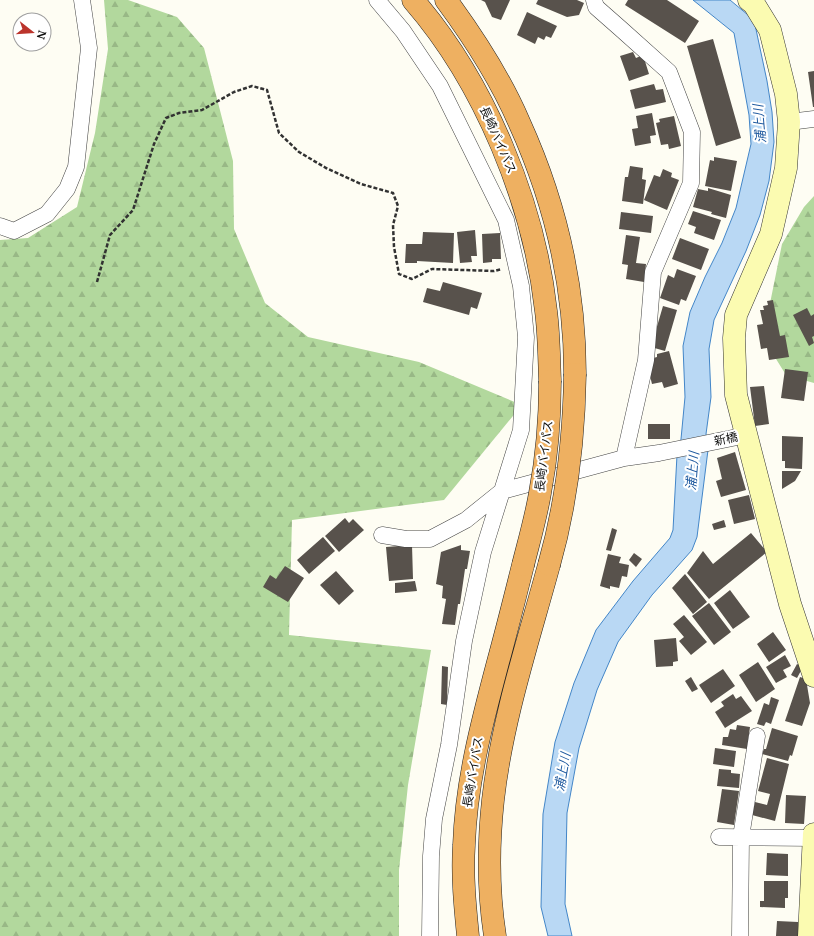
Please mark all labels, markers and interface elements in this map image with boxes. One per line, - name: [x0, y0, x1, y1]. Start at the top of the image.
- north arrow: [12, 12, 52, 52]
- text: N: [34, 29, 50, 42]
- water label: 浦上川: [748, 102, 770, 144]
- street label: 長崎バイパス: [476, 104, 521, 176]
- street label: 長崎バイパス: [531, 419, 556, 493]
- street label: 新橋: [712, 428, 739, 449]
- water label: 浦上川: [681, 449, 703, 491]
- street label: 長崎バイパス: [458, 735, 487, 809]
- water label: 浦上川: [550, 749, 575, 793]

